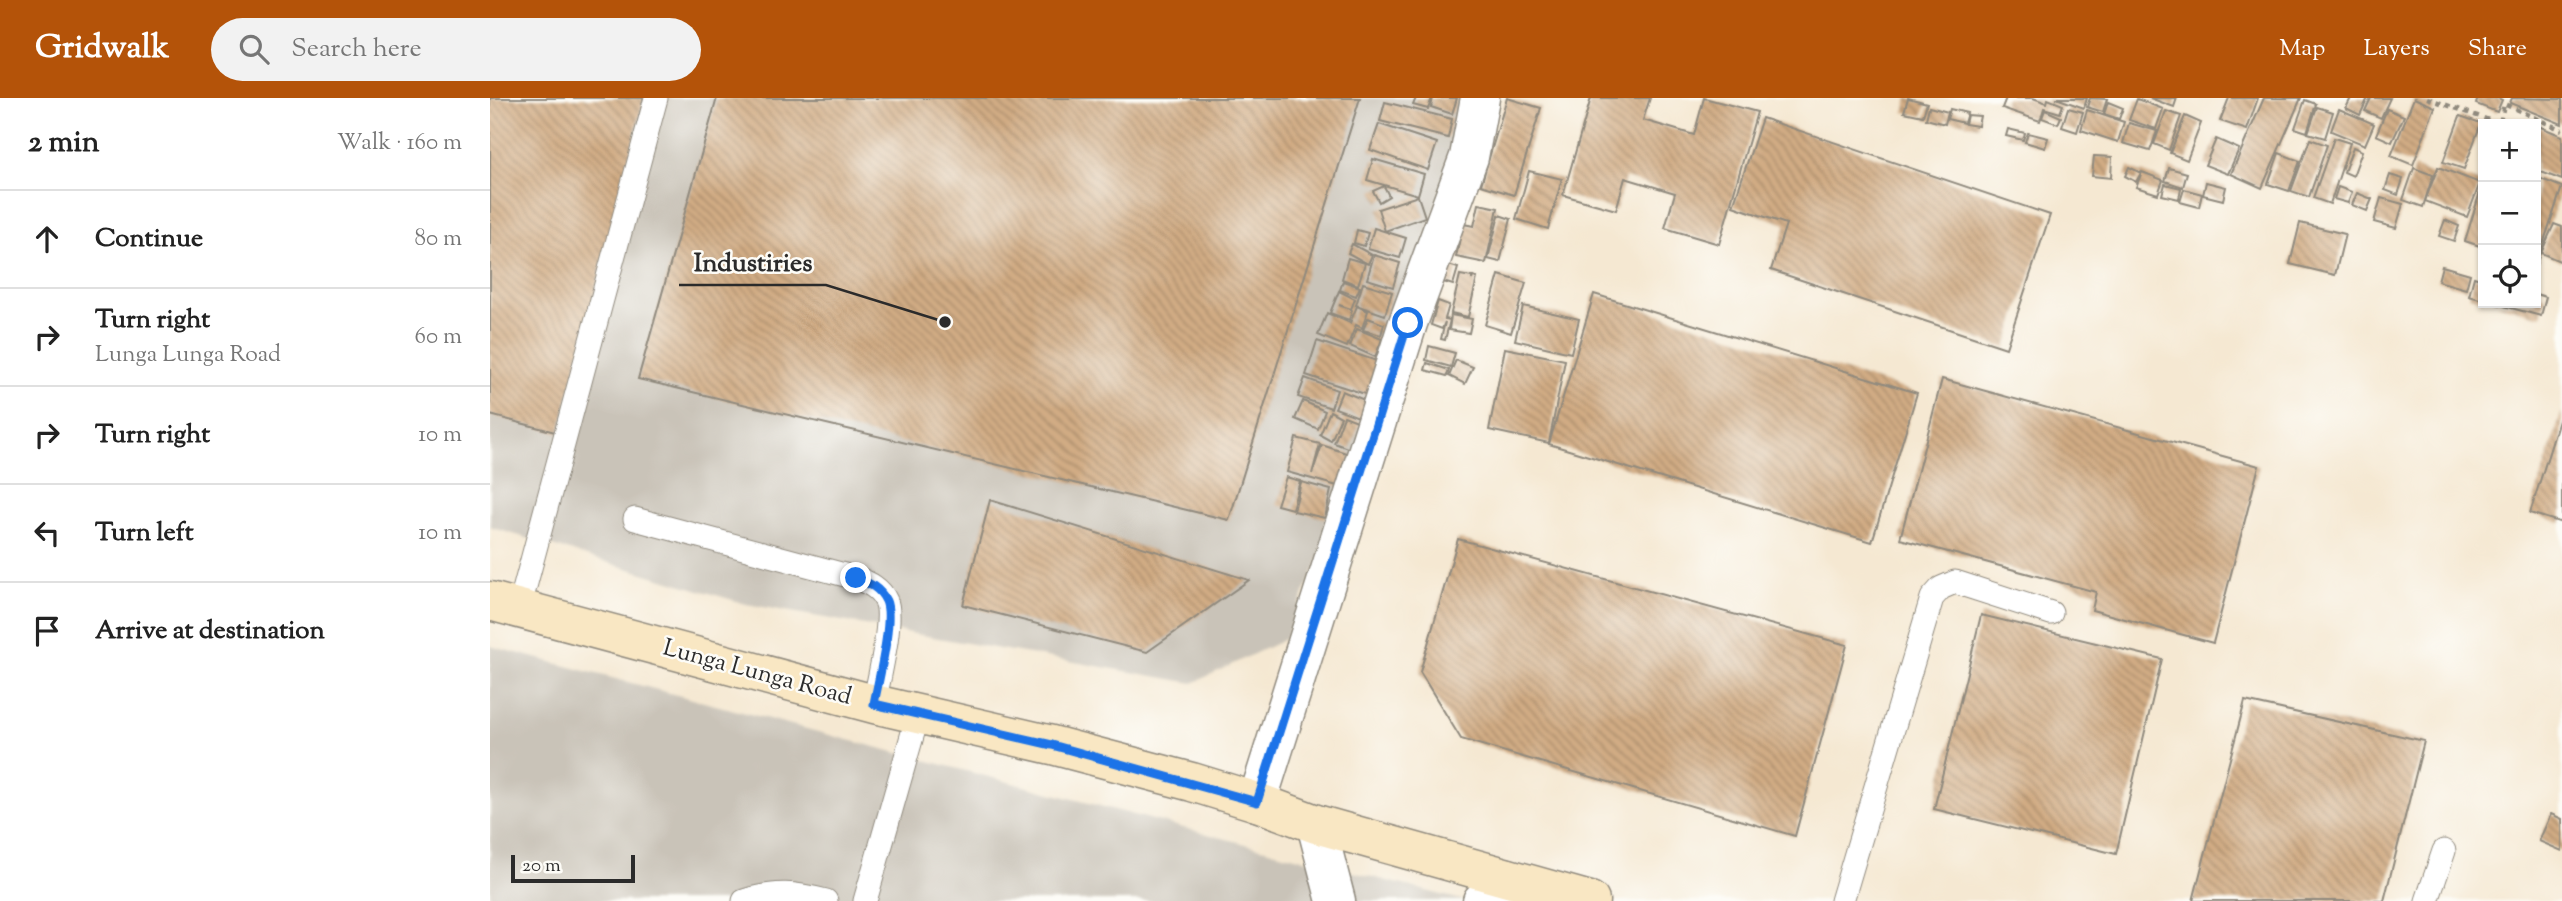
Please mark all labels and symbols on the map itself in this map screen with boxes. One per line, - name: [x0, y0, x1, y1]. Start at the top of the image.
- callout: Industiries: [679, 238, 826, 285]
- text: Industiries: [694, 246, 812, 283]
- route start: [1392, 307, 1423, 338]
- route end: [840, 562, 871, 593]
- street label: Lunga Lunga Road: [659, 631, 856, 715]
- scale bar: [511, 852, 635, 884]

